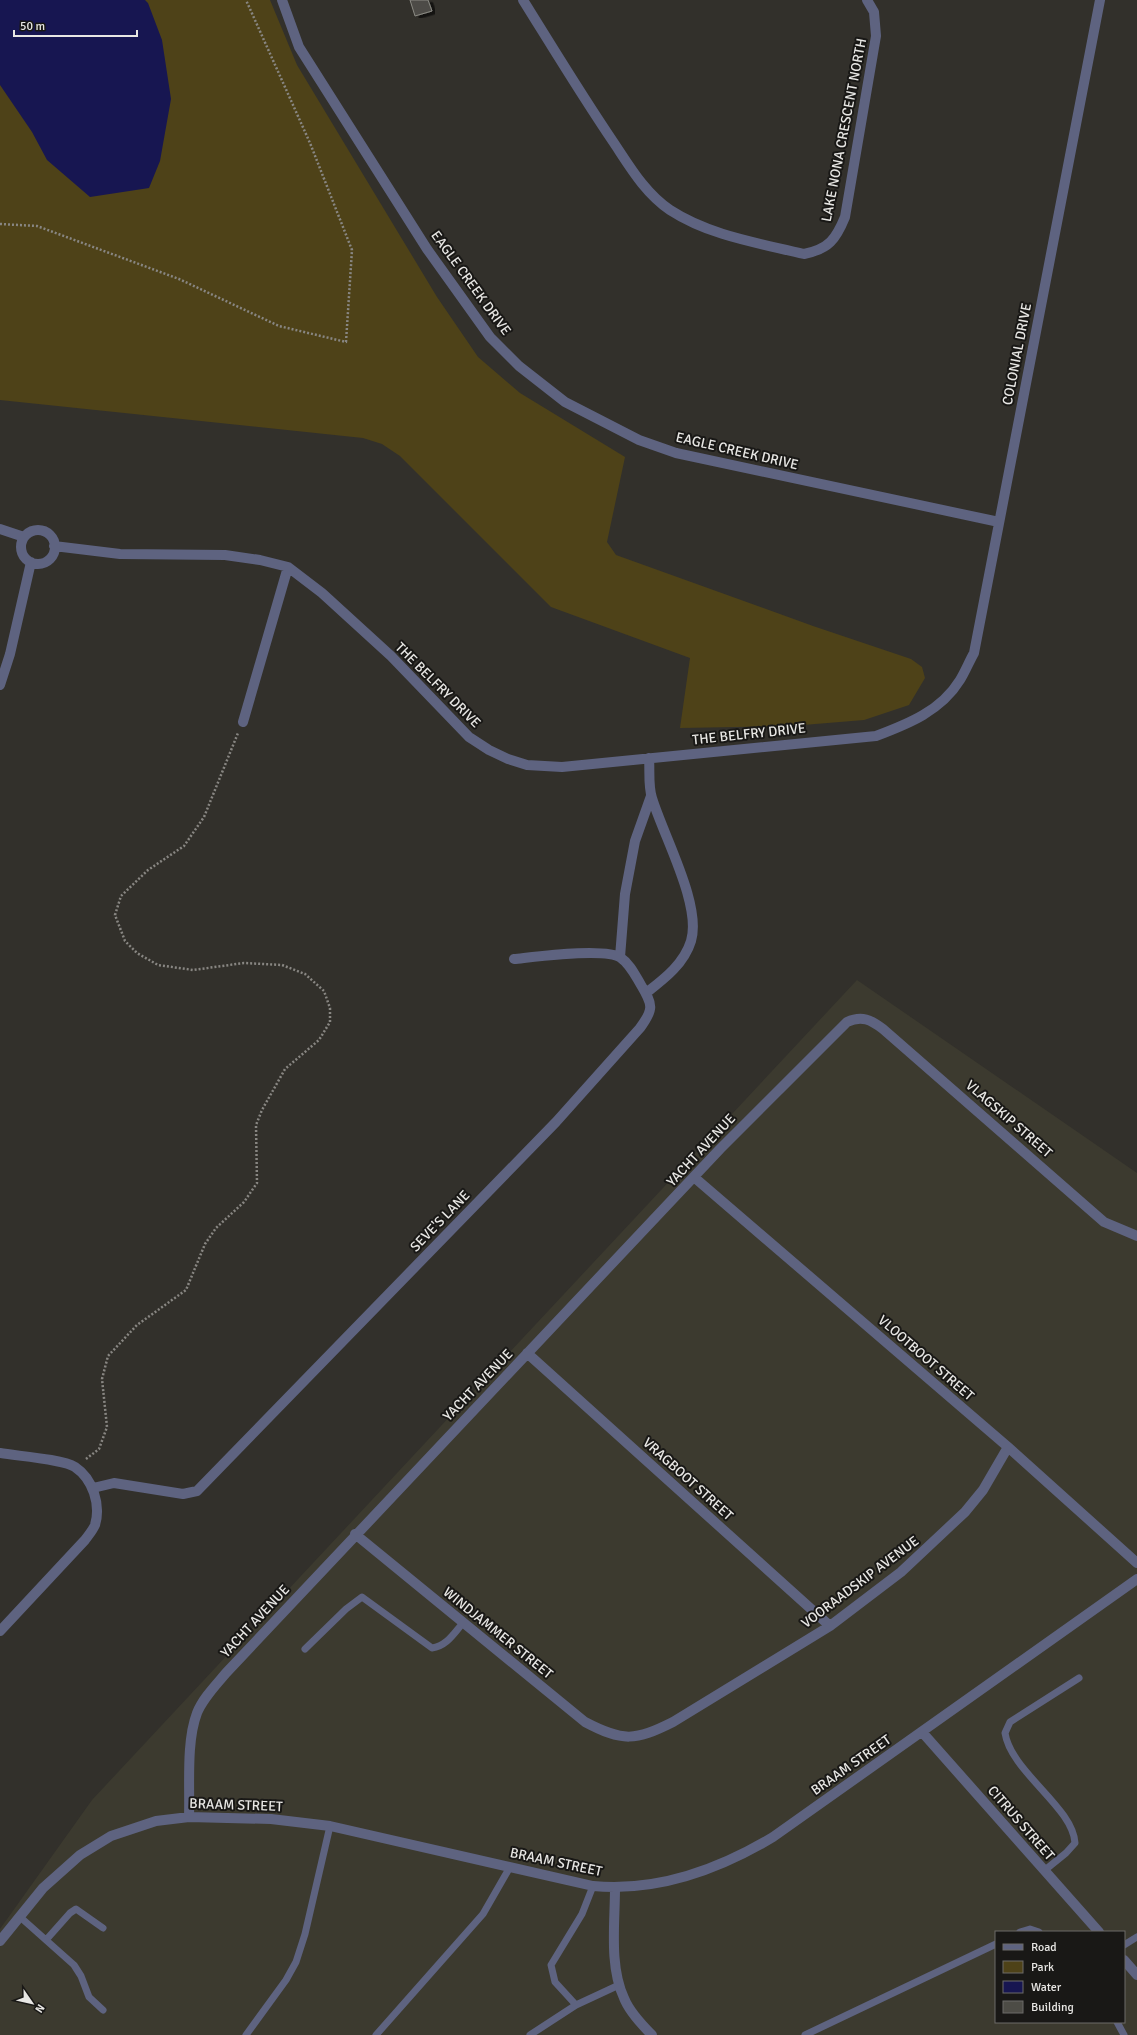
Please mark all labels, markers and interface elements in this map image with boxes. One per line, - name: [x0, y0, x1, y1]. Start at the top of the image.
- scale bar: [14, 12, 137, 38]
- text: 50 m: [20, 19, 45, 34]
- street label: LAKE NONA CRESCENT NORTH: [818, 37, 870, 223]
- street label: EAGLE CREEK DRIVE: [427, 227, 515, 339]
- street label: COLONIAL DRIVE: [999, 301, 1035, 407]
- street label: EAGLE CREEK DRIVE: [674, 429, 800, 473]
- street label: THE BELFRY DRIVE: [392, 639, 484, 731]
- street label: THE BELFRY DRIVE: [691, 720, 807, 748]
- street label: VLAGSKIP STREET: [962, 1077, 1056, 1161]
- street label: YACHT AVENUE: [663, 1110, 739, 1190]
- street label: SEVE'S LANE: [407, 1187, 473, 1255]
- street label: VLOOTBOOT STREET: [874, 1312, 978, 1404]
- street label: YACHT AVENUE: [440, 1346, 517, 1424]
- street label: VRAGBOOT STREET: [639, 1434, 737, 1524]
- street label: VOORAADSKIP AVENUE: [798, 1532, 922, 1632]
- street label: YACHT AVENUE: [217, 1581, 293, 1661]
- street label: WINDJAMMER STREET: [440, 1583, 556, 1683]
- street label: BRAAM STREET: [808, 1731, 894, 1799]
- street label: CITRUS STREET: [984, 1782, 1058, 1864]
- street label: BRAAM STREET: [189, 1795, 283, 1815]
- street label: BRAAM STREET: [508, 1844, 604, 1880]
- legend: [995, 1931, 1125, 2023]
- text: Road: [1031, 1940, 1057, 1955]
- text: Park: [1031, 1960, 1054, 1975]
- text: Water: [1031, 1980, 1062, 1995]
- north arrow: [12, 1983, 52, 2023]
- text: Building: [1031, 2000, 1074, 2015]
- text: N: [32, 2002, 47, 2015]

